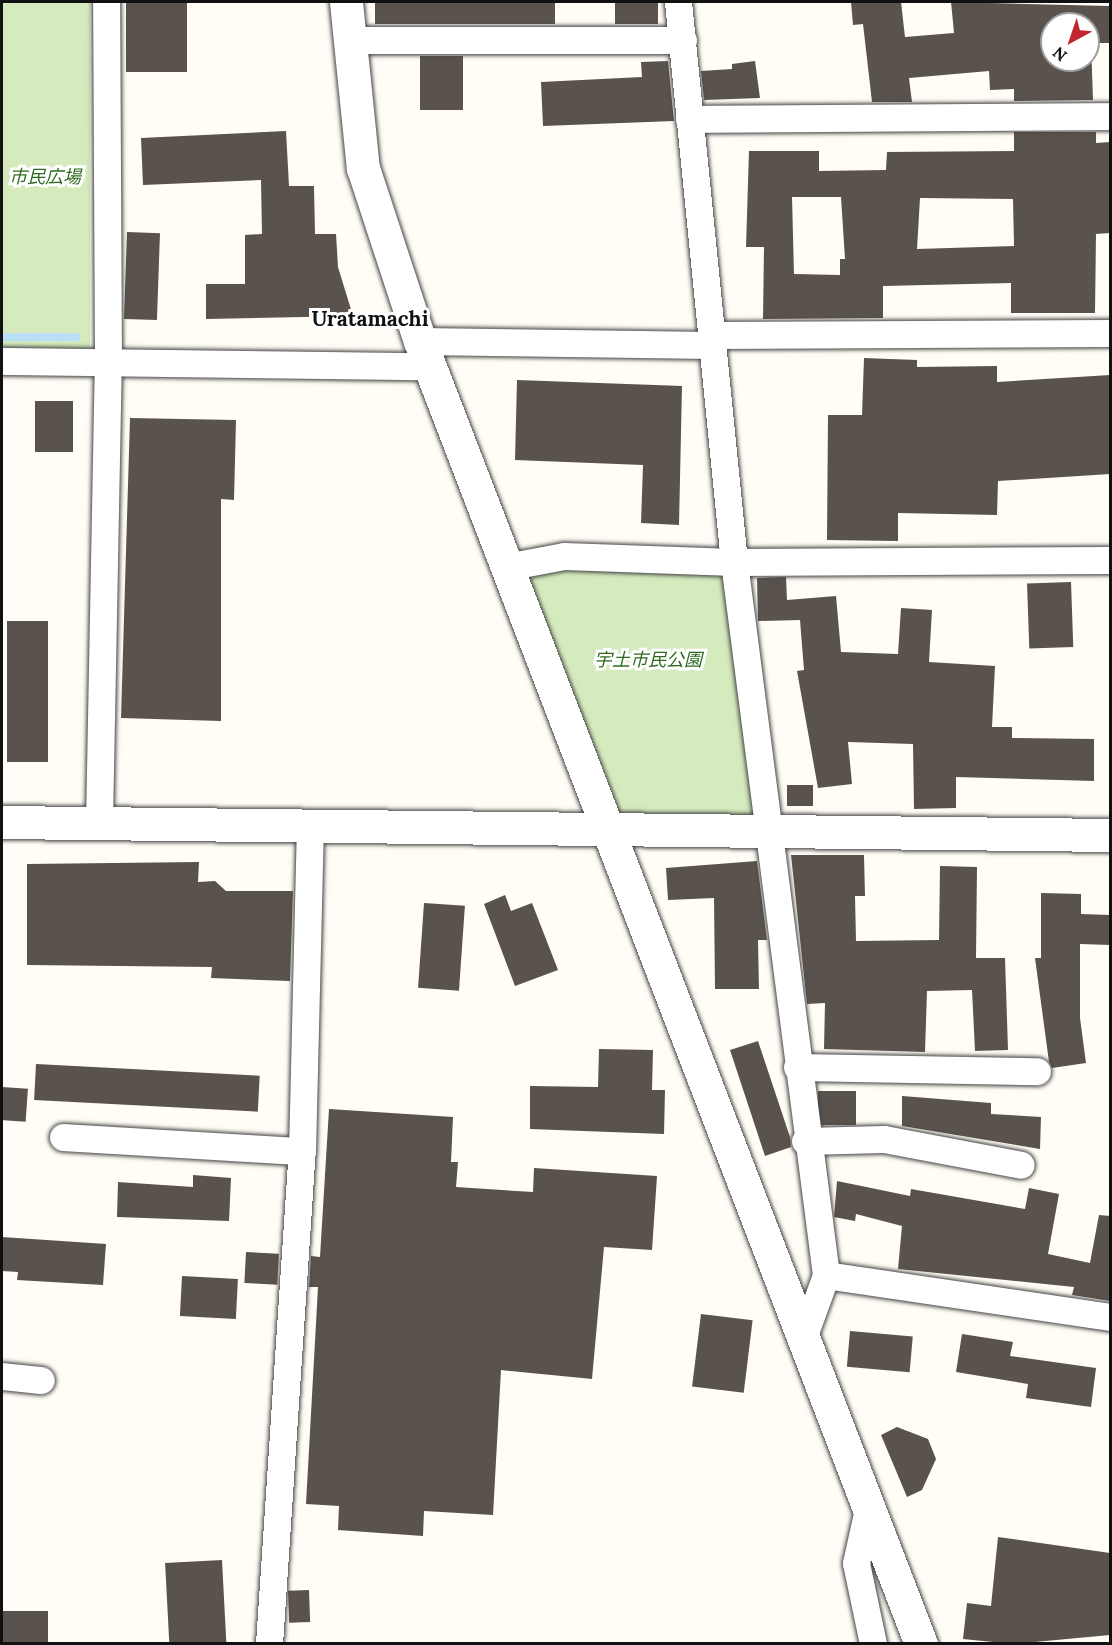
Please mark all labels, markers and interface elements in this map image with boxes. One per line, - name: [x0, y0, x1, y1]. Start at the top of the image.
- north arrow: [1040, 12, 1100, 72]
- text: N: [1049, 43, 1071, 66]
- park label: 市民広場: [9, 166, 81, 188]
- district label: Uratamachi: [311, 306, 429, 332]
- park label: 宇土市民公園: [594, 649, 702, 671]

